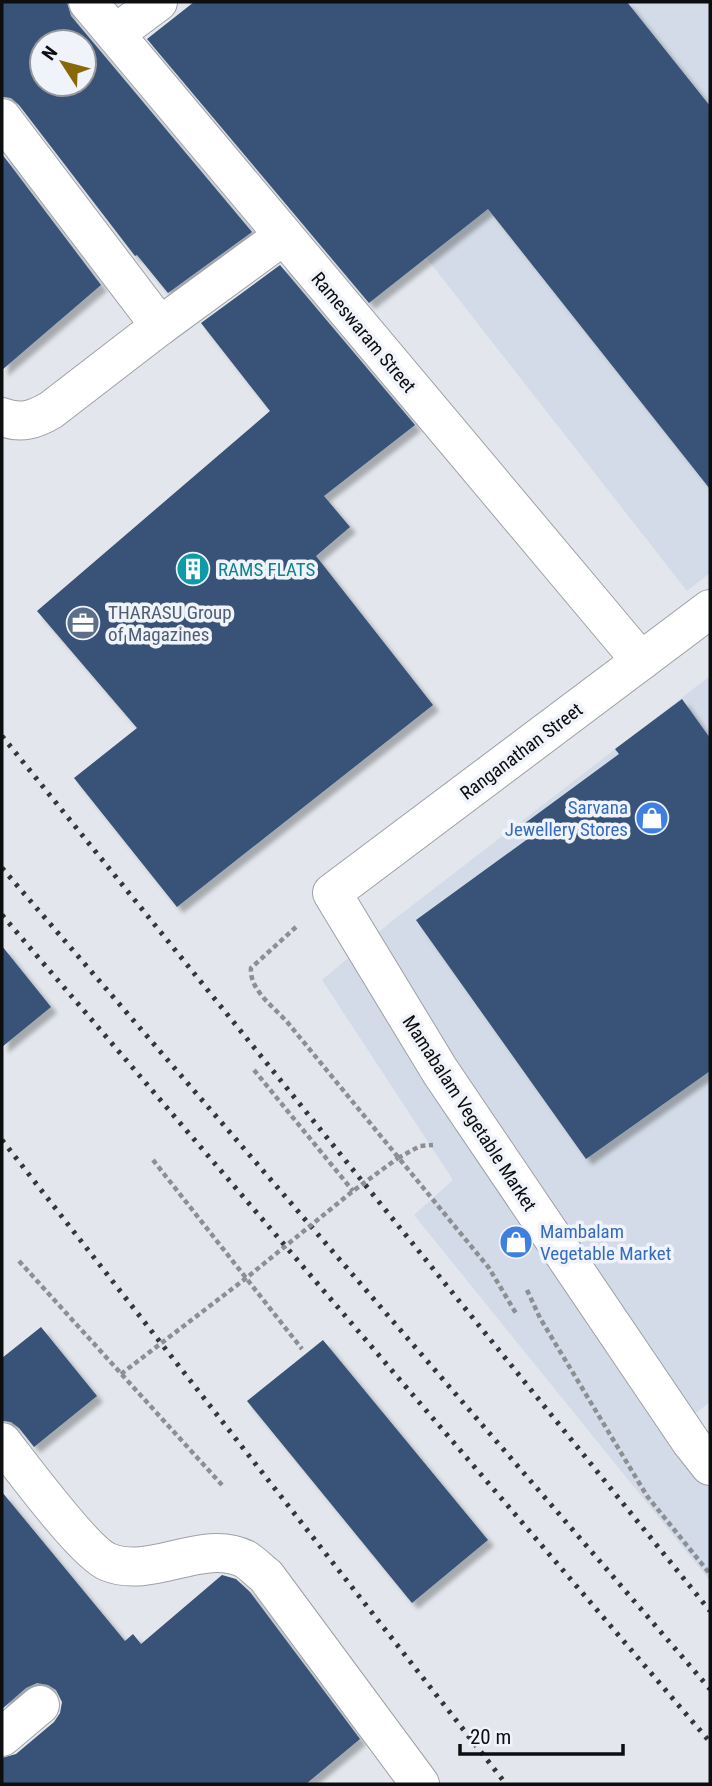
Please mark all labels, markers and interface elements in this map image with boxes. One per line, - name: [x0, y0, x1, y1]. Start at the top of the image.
- north arrow: [28, 28, 98, 98]
- text: N: [37, 42, 62, 65]
- street label: Rameswaram Street: [307, 267, 421, 397]
- building icon: RAMS FLATS: [174, 550, 212, 588]
- place label: RAMS FLATS: [218, 558, 315, 581]
- place label: THARASU Group of Magazines: [108, 601, 232, 646]
- office icon: THARASU Group of Magazines: [64, 604, 102, 642]
- street label: Ranganathan Street: [456, 698, 587, 805]
- place label: Sarvana Jewellery Stores: [505, 796, 628, 841]
- shop icon: Sarvana Jewellery Stores: [633, 799, 671, 837]
- street label: Mamabalam Vegetable Market: [398, 1011, 542, 1215]
- place label: Mambalam Vegetable Market: [540, 1220, 671, 1265]
- shop icon: Mambalam Vegetable Market: [497, 1223, 535, 1261]
- scale bar: [460, 1712, 623, 1756]
- text: 20 m: [470, 1725, 511, 1749]

